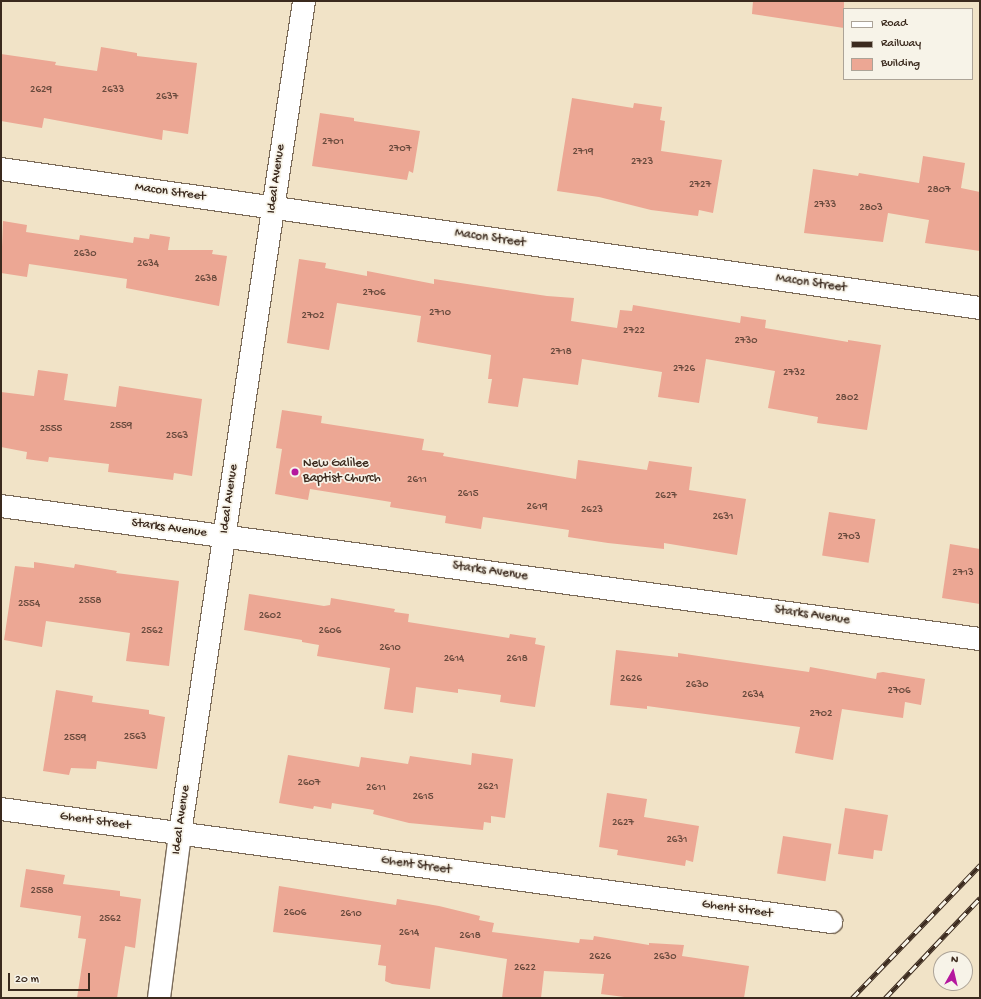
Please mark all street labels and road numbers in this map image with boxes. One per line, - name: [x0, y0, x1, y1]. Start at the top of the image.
- street label: Ideal Avenue: [264, 143, 290, 215]
- street label: Macon Street: [134, 180, 206, 206]
- street label: Macon Street: [454, 226, 526, 252]
- street label: Macon Street: [775, 271, 847, 297]
- street label: Ideal Avenue: [217, 463, 243, 535]
- street label: Starks Avenue: [130, 516, 208, 542]
- street label: Starks Avenue: [451, 559, 529, 585]
- street label: Starks Avenue: [773, 603, 851, 629]
- street label: Ideal Avenue: [169, 784, 195, 856]
- street label: Ghent Street: [59, 809, 131, 835]
- street label: Ghent Street: [380, 853, 452, 879]
- street label: Ghent Street: [701, 897, 773, 923]

